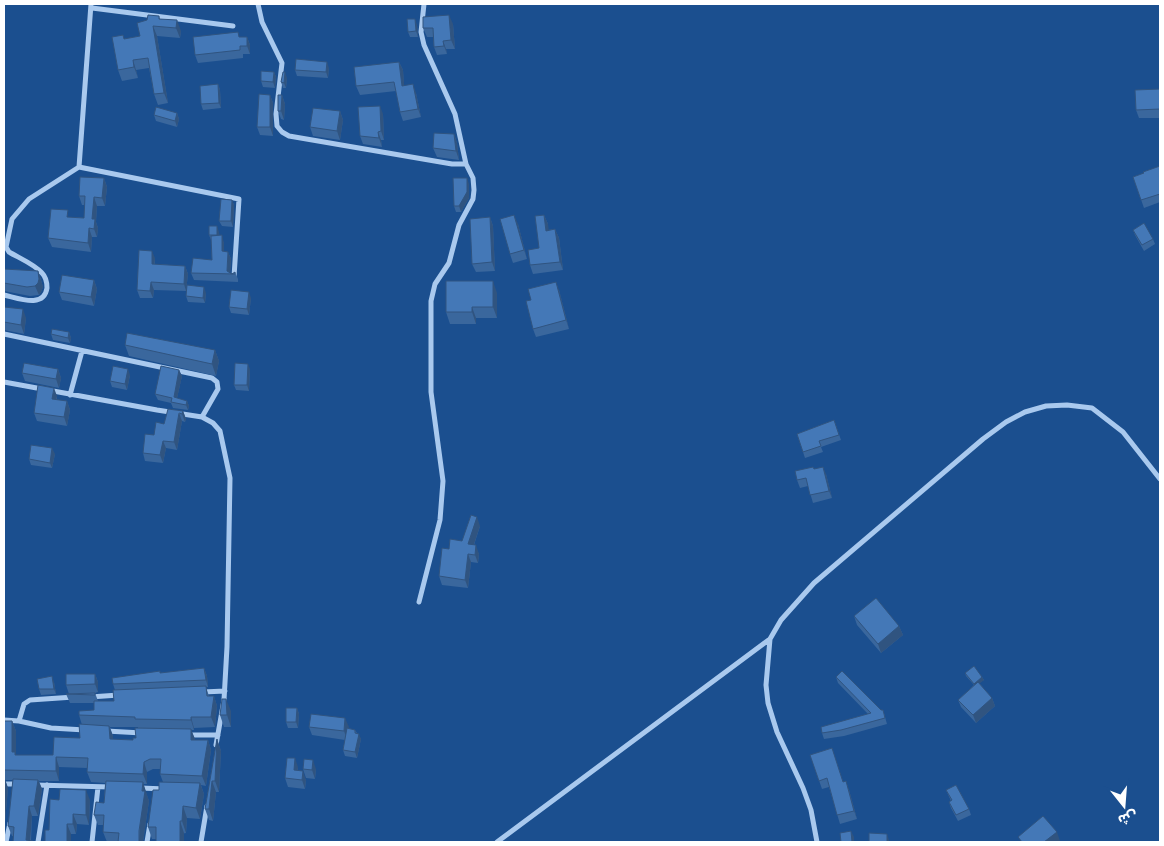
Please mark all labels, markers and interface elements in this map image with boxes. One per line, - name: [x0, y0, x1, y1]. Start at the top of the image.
- north arrow: [1099, 781, 1149, 831]
- text: ش: [1116, 807, 1140, 830]

